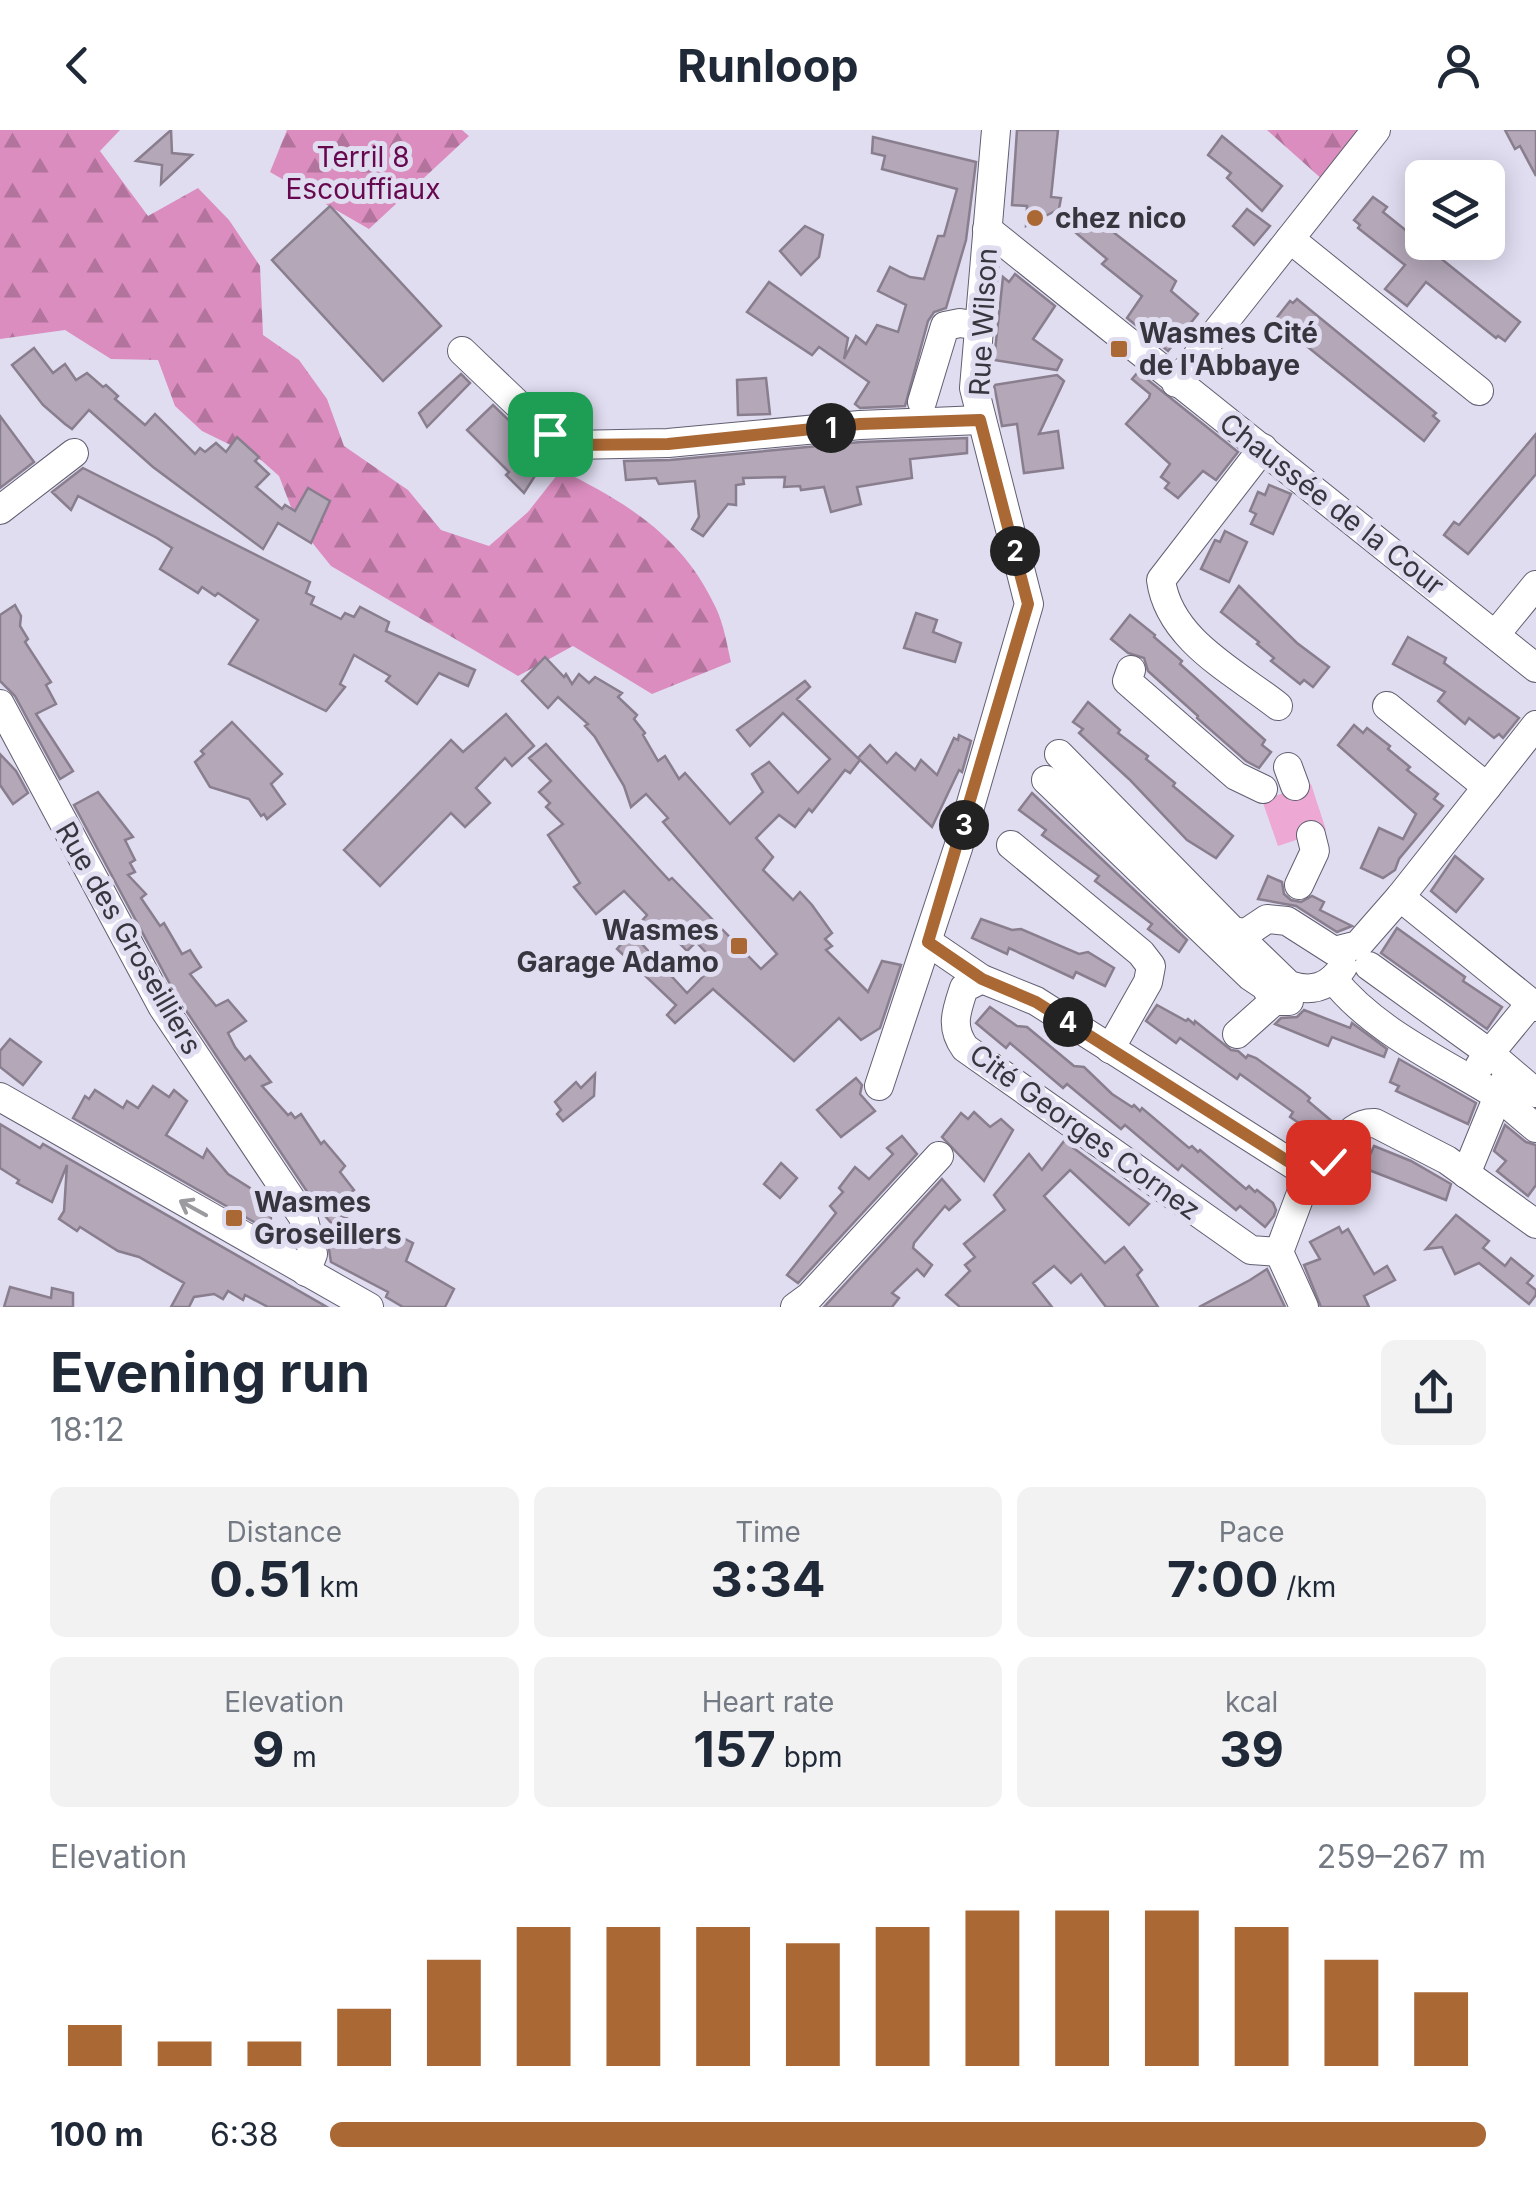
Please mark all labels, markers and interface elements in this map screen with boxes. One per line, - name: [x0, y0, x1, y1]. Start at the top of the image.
- icon: back: [50, 38, 105, 93]
- text: Runloop: [677, 38, 859, 93]
- icon: person: [1431, 38, 1486, 93]
- park label: Terril 8 Escouffiaux: [286, 140, 440, 206]
- map controls: [1405, 160, 1505, 260]
- button: layers: [1405, 160, 1505, 260]
- place label: chez nico: [1055, 201, 1186, 235]
- marker: chez nico: [1024, 207, 1046, 229]
- street label: Rue Wilson: [962, 247, 1004, 397]
- place label: Wasmes Cité de l'Abbaye: [1139, 316, 1318, 382]
- marker: Wasmes Cité de l'Abbaye: [1108, 338, 1130, 360]
- pin: [508, 392, 593, 477]
- pin: 1: [806, 403, 856, 453]
- street label: Chaussée de la Cour: [1213, 406, 1451, 602]
- icon: arrive: [523, 407, 578, 462]
- text: 1: [825, 411, 837, 445]
- pin: 2: [990, 526, 1040, 576]
- text: 2: [1006, 534, 1024, 568]
- pin: 3: [939, 800, 989, 850]
- text: 3: [955, 808, 973, 842]
- street label: Rue des Groseilliers: [49, 816, 209, 1060]
- place label: Wasmes Garage Adamo: [517, 913, 719, 979]
- marker: Wasmes Garage Adamo: [728, 935, 750, 957]
- pin: 4: [1043, 997, 1093, 1047]
- text: 4: [1059, 1005, 1077, 1039]
- street label: Cité Georges Cornez: [963, 1037, 1207, 1227]
- pin: [1286, 1120, 1371, 1205]
- icon: check: [1301, 1135, 1356, 1190]
- place label: Wasmes Groseillers: [254, 1185, 402, 1251]
- one-way arrow: [178, 1197, 208, 1217]
- marker: Wasmes Groseillers: [223, 1207, 245, 1229]
- text: Evening run: [50, 1339, 370, 1405]
- button: share: [1381, 1340, 1486, 1445]
- text: 18:12: [50, 1410, 125, 1449]
- text: Distance: [227, 1515, 342, 1549]
- text: Time: [735, 1515, 801, 1549]
- text: Pace: [1219, 1515, 1285, 1549]
- text: 0.51: [209, 1549, 312, 1609]
- text: 3:34: [710, 1549, 826, 1609]
- text: 7:00: [1167, 1549, 1278, 1609]
- text: km: [312, 1570, 359, 1604]
- text: /km: [1278, 1570, 1336, 1604]
- text: Elevation: [224, 1685, 344, 1719]
- text: Heart rate: [702, 1685, 834, 1719]
- text: kcal: [1225, 1685, 1278, 1719]
- text: 9: [252, 1719, 284, 1779]
- text: 157: [693, 1719, 776, 1779]
- text: 39: [1219, 1719, 1284, 1779]
- text: m: [284, 1740, 317, 1774]
- text: bpm: [776, 1740, 843, 1774]
- text: Elevation: [50, 1837, 187, 1876]
- text: 259–267 m: [1317, 1837, 1486, 1876]
- text: 100 m: [50, 2115, 144, 2154]
- text: 6:38: [210, 2115, 279, 2154]

